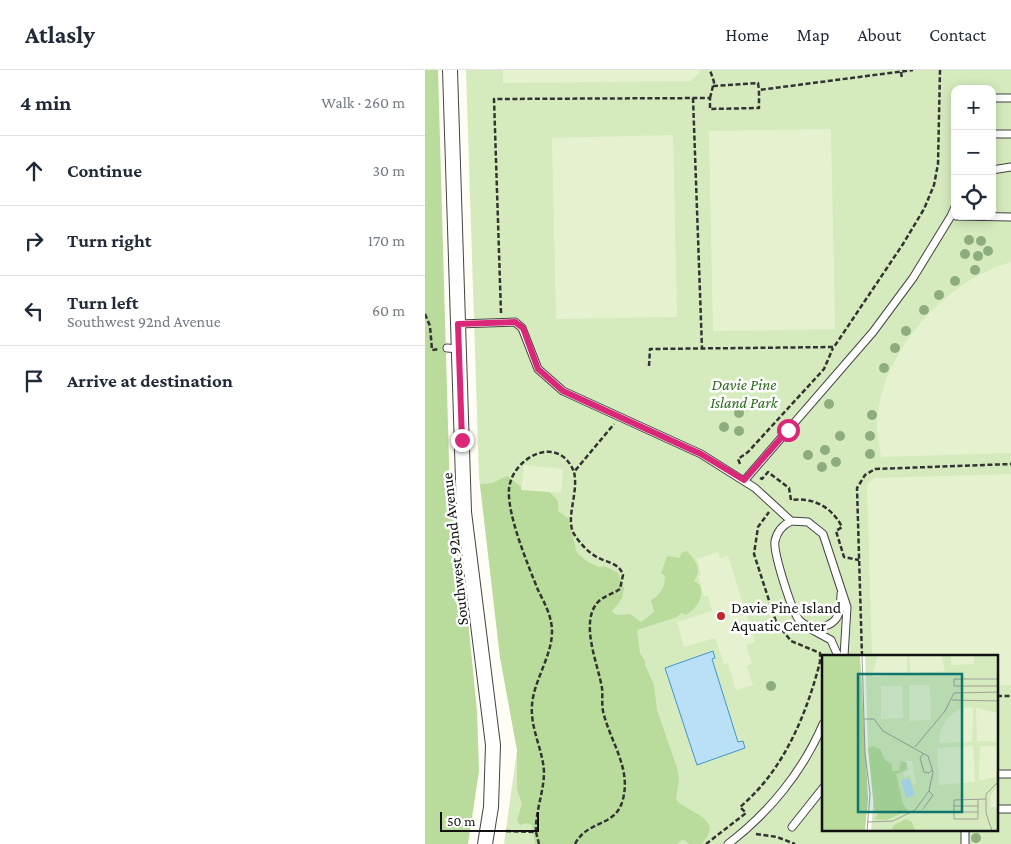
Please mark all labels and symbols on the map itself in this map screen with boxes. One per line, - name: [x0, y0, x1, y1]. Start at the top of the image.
- park label: Davie Pine Island Park: [710, 376, 779, 411]
- route start: [777, 419, 800, 442]
- route end: [451, 429, 474, 452]
- street label: Southwest 92nd Avenue: [438, 472, 471, 626]
- place label: Davie Pine Island Aquatic Center: [731, 599, 842, 635]
- marker: Davie Pine Island Aquatic Center: [715, 610, 727, 622]
- inset map: [822, 655, 999, 832]
- scale bar: [440, 809, 539, 832]

